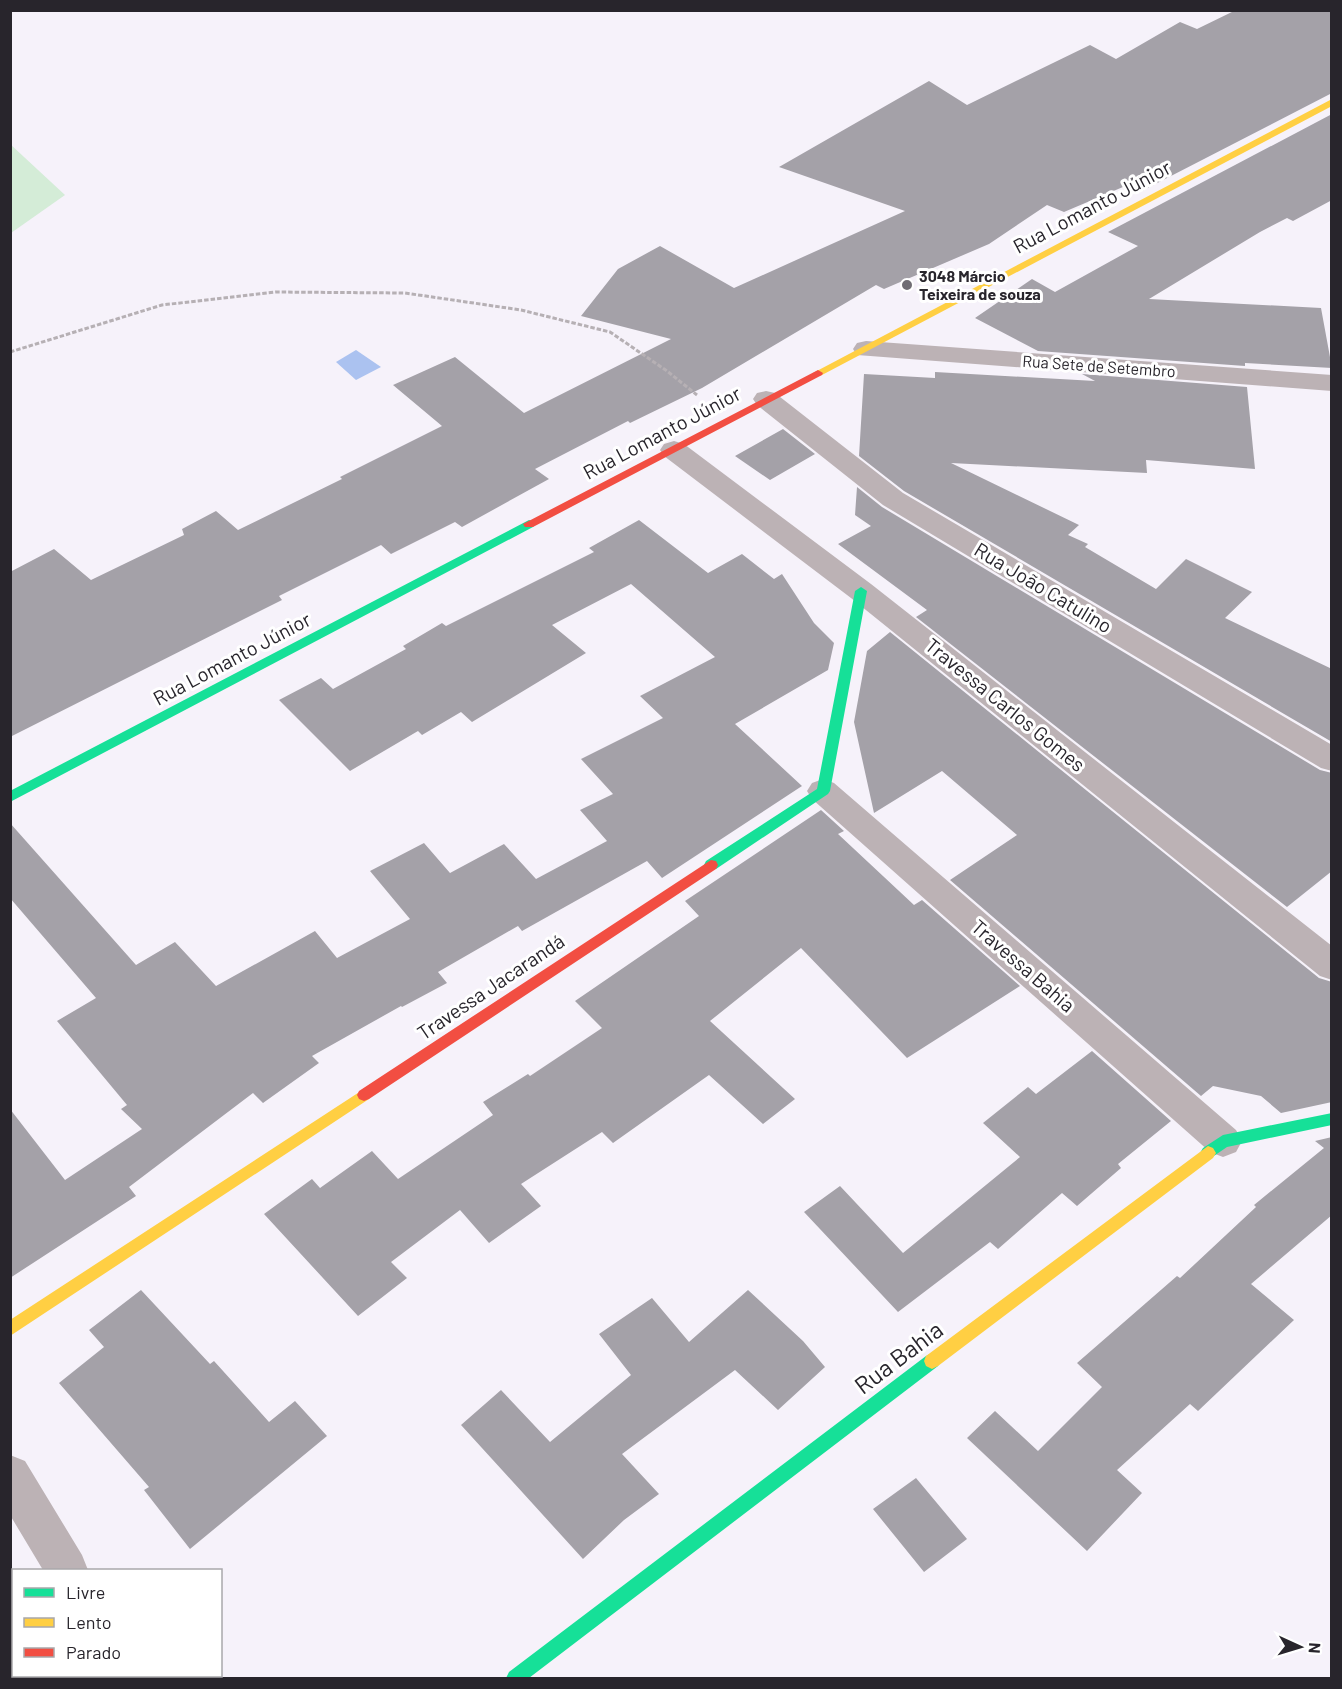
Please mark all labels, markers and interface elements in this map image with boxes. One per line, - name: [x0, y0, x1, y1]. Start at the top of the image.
- street label: Rua Lomanto Júnior: [1009, 154, 1175, 258]
- place label: 3048 Márcio Teixeira de souza: [919, 266, 1041, 303]
- marker: 3048 Márcio Teixeira de souza: [900, 278, 914, 292]
- street label: Rua Sete de Setembro: [1022, 351, 1176, 380]
- street label: Rua Lomanto Júnior: [579, 380, 745, 484]
- street label: Rua João Catulino: [970, 537, 1117, 638]
- street label: Rua Lomanto Júnior: [149, 606, 315, 710]
- street label: Travessa Carlos Gomes: [921, 632, 1090, 776]
- street label: Travessa Bahia: [967, 914, 1080, 1017]
- street label: Travessa Jacarandá: [412, 928, 568, 1044]
- street label: Rua Bahia: [848, 1314, 948, 1399]
- legend: [12, 1569, 222, 1677]
- text: Livre: [66, 1581, 105, 1603]
- text: Lento: [66, 1611, 112, 1633]
- north arrow: [1270, 1617, 1330, 1677]
- text: Parado: [66, 1641, 121, 1663]
- text: N: [1306, 1642, 1325, 1654]

